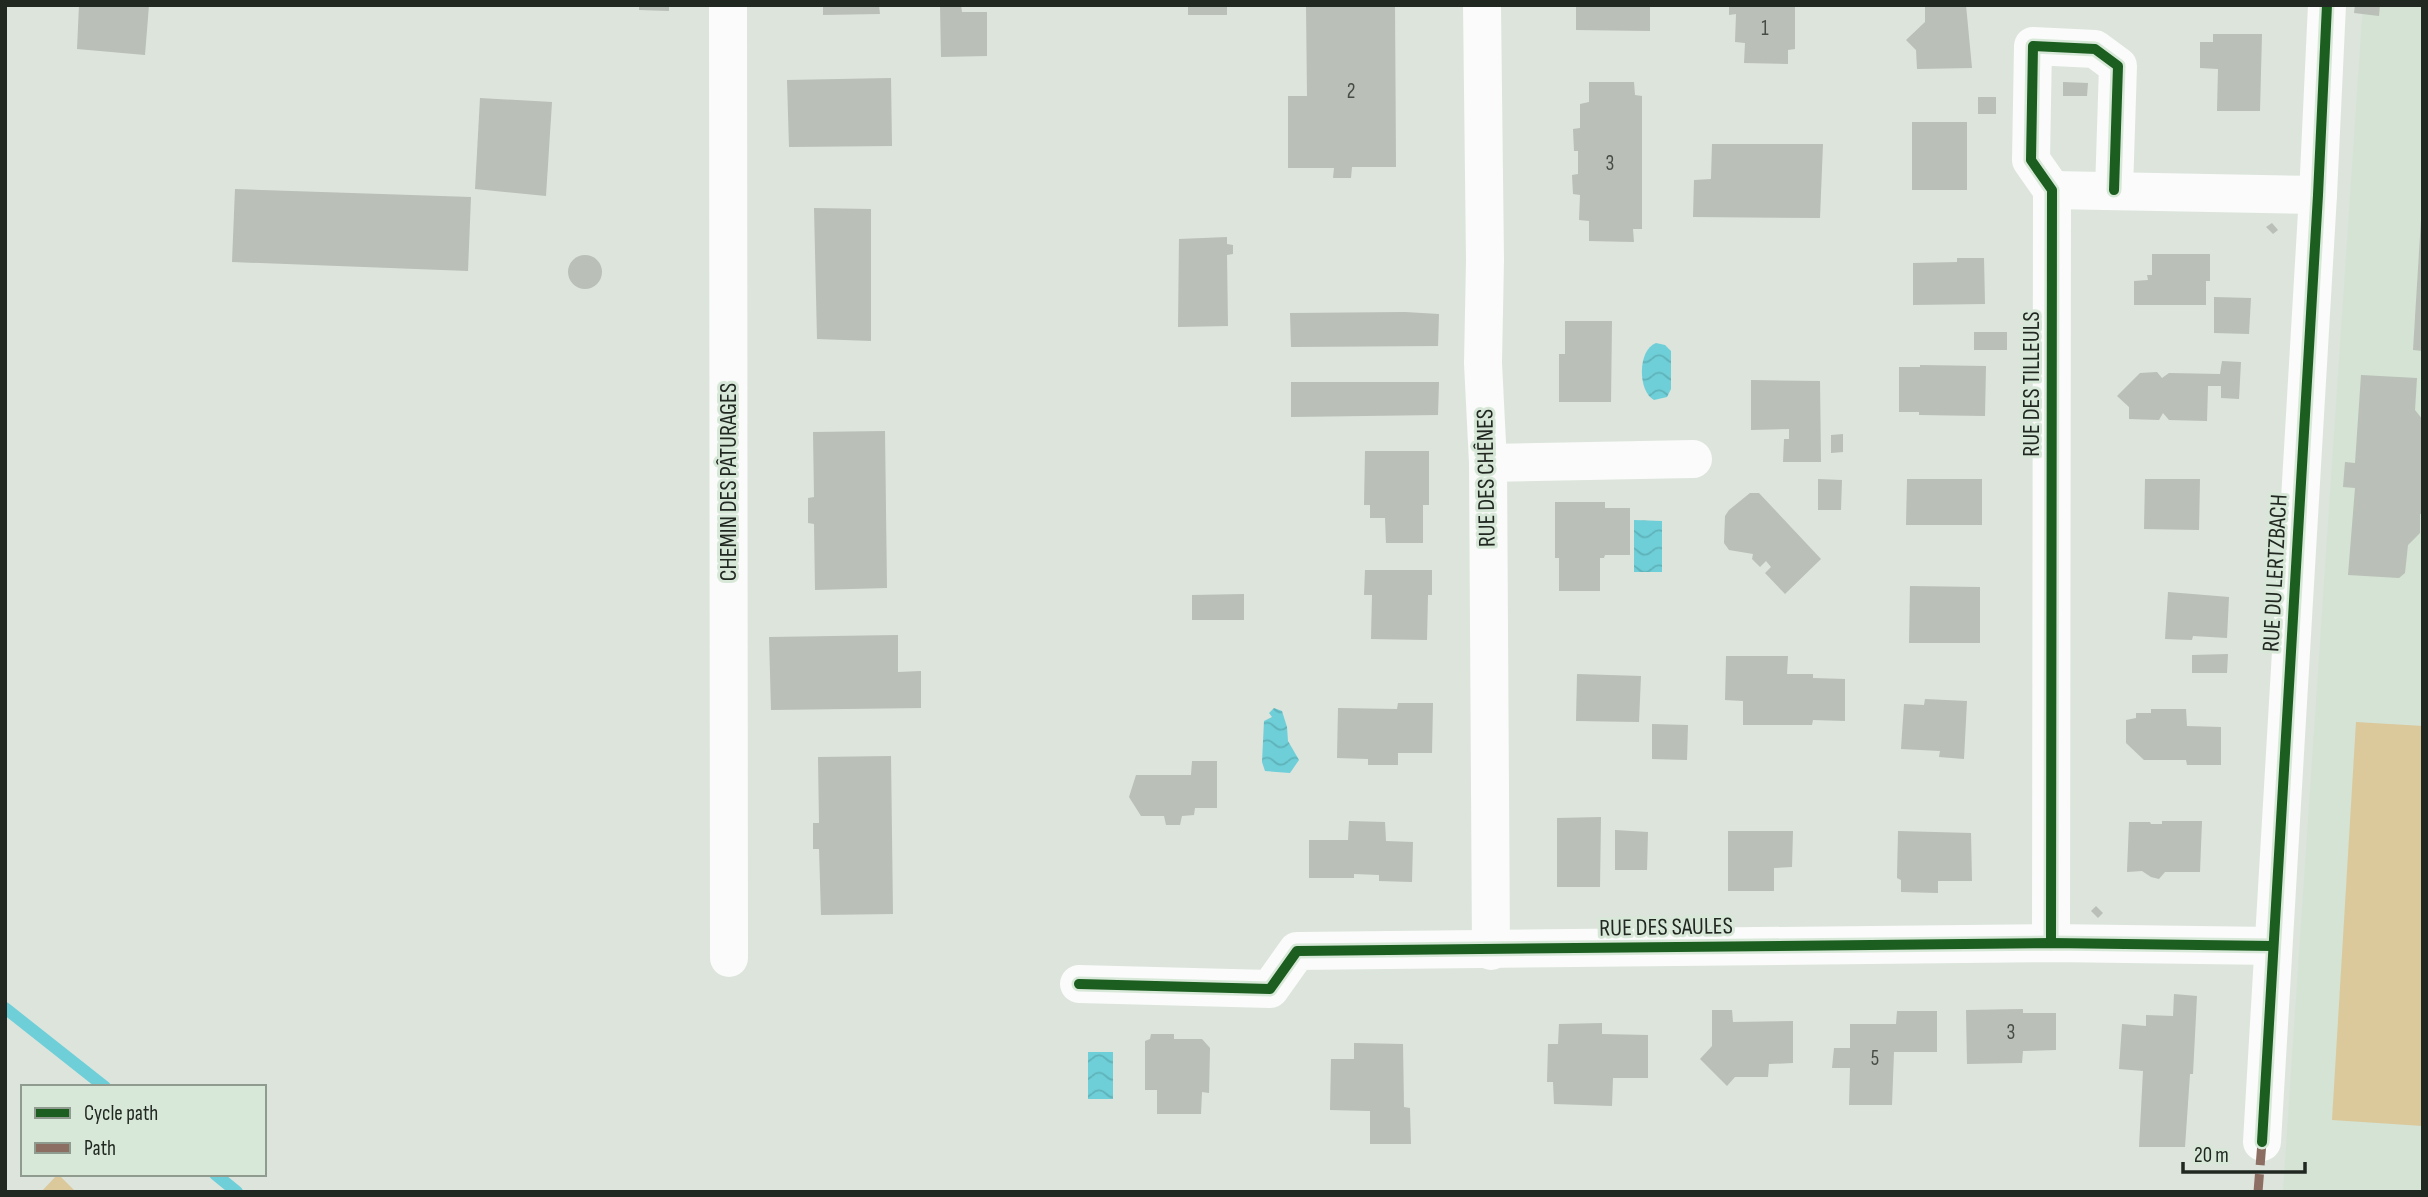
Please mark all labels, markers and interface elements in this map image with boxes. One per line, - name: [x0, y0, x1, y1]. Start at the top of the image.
- house number: 1: [1761, 16, 1769, 41]
- house number: 2: [1347, 79, 1355, 104]
- house number: 3: [1606, 151, 1614, 176]
- street label: RUE DES TILLEULS: [2017, 311, 2046, 457]
- street label: CHEMIN DES PÂTURAGES: [714, 383, 743, 581]
- street label: RUE DES CHÊNES: [1470, 409, 1502, 547]
- street label: RUE DU LERTZBACH: [2256, 493, 2294, 653]
- street label: RUE DES SAULES: [1599, 911, 1733, 943]
- house number: 3: [2007, 1020, 2015, 1045]
- house number: 5: [1871, 1046, 1879, 1071]
- legend: [21, 1085, 266, 1176]
- text: Cycle path: [84, 1101, 158, 1126]
- scale bar: [2183, 1130, 2306, 1174]
- text: Path: [84, 1136, 116, 1161]
- text: 20 m: [2194, 1143, 2229, 1168]

